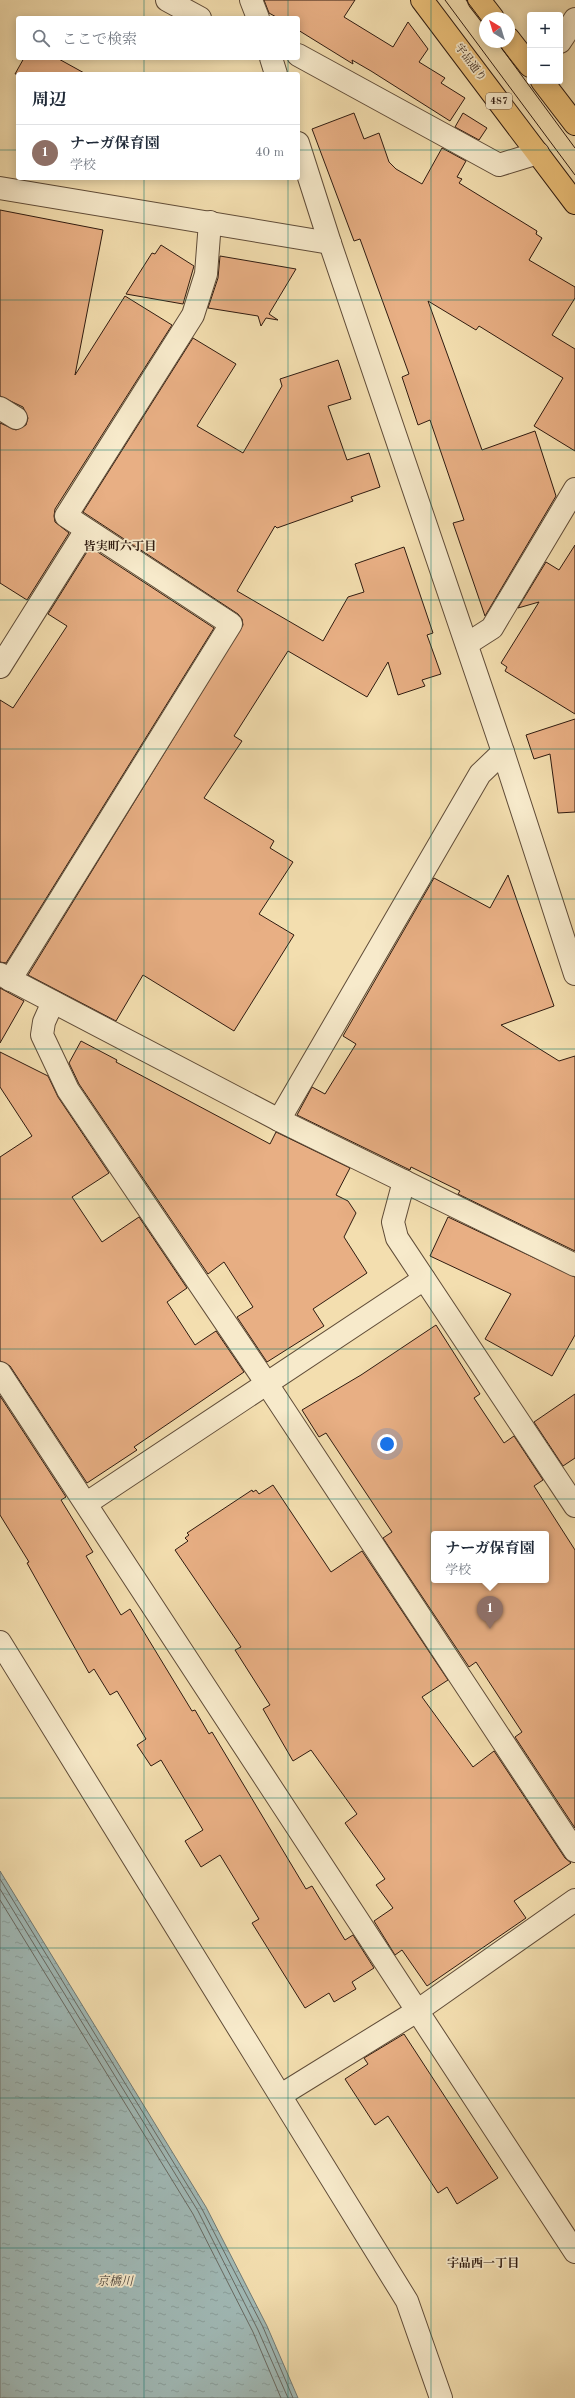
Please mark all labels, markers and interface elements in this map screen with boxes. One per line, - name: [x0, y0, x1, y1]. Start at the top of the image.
- north arrow: [479, 12, 515, 48]
- map controls: [527, 12, 563, 84]
- button: +: [527, 12, 563, 48]
- search box: [16, 16, 300, 60]
- icon: search: [30, 27, 52, 49]
- text: ここで検索: [62, 33, 137, 48]
- street label: 宇品通り: [452, 41, 489, 84]
- button: −: [527, 48, 563, 84]
- text: 周辺: [32, 92, 66, 109]
- road number: 487: [486, 93, 512, 109]
- text: ナーガ保育園: [70, 137, 160, 152]
- text: 1: [41, 146, 49, 159]
- text: 40 m: [255, 146, 284, 159]
- text: 学校: [70, 159, 96, 172]
- district label: 皆実町六丁目: [84, 539, 156, 553]
- your location: [377, 1434, 397, 1454]
- popup: [431, 1531, 549, 1583]
- text: ナーガ保育園: [445, 1542, 535, 1557]
- text: 学校: [445, 1564, 471, 1577]
- pin: 1: [477, 1596, 503, 1629]
- district label: 宇品西一丁目: [447, 2256, 519, 2270]
- water label: 京橋川: [97, 2274, 135, 2288]

